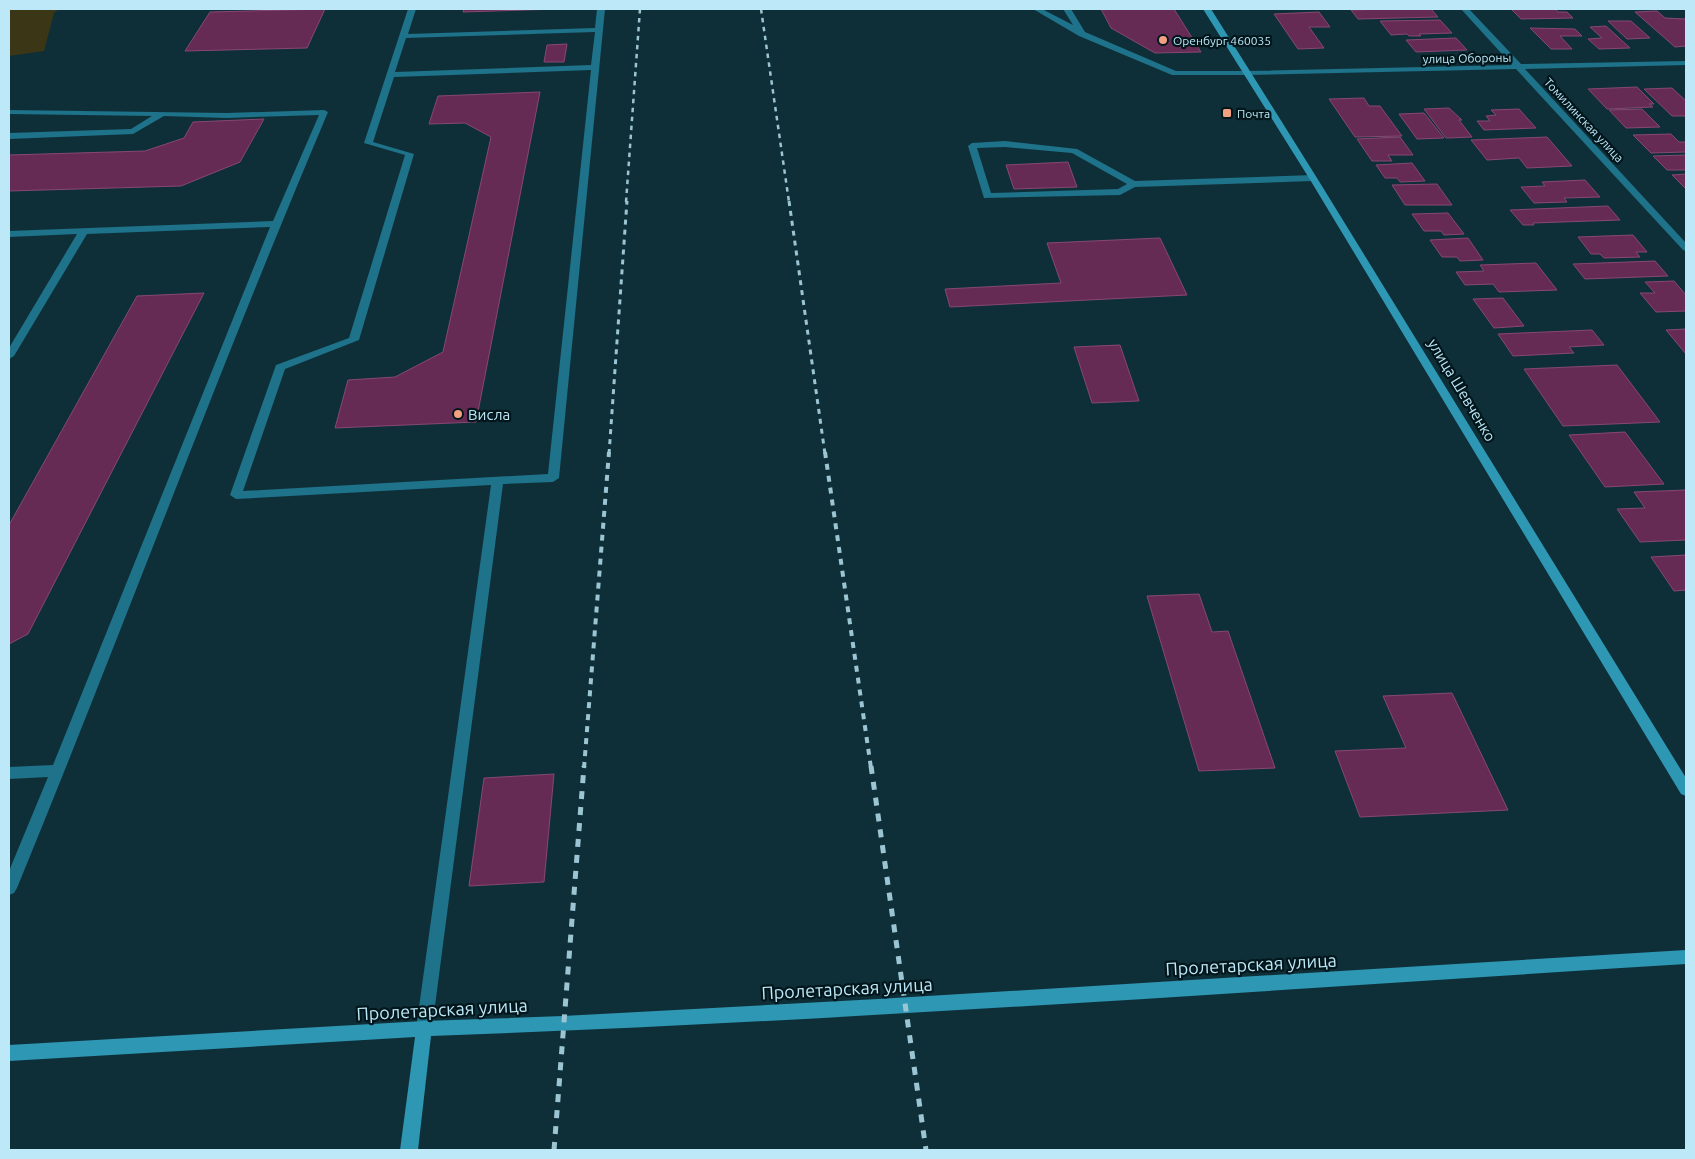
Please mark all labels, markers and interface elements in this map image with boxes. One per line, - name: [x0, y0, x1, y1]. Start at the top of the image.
- marker: Оренбург 460035: [1157, 34, 1169, 46]
- place label: Оренбург 460035: [1173, 34, 1271, 47]
- street label: улица Обороны: [1422, 51, 1512, 65]
- street label: Томилинская улица: [1542, 75, 1626, 165]
- marker: Почта: [1221, 107, 1233, 119]
- place label: Почта: [1237, 107, 1270, 120]
- street label: улица Шевченко: [1425, 336, 1499, 444]
- place label: Висла: [468, 406, 510, 423]
- marker: Висла: [452, 408, 464, 420]
- street label: Пролетарская улица: [1165, 950, 1337, 978]
- street label: Пролетарская улица: [761, 974, 933, 1002]
- street label: Пролетарская улица: [356, 995, 528, 1023]

